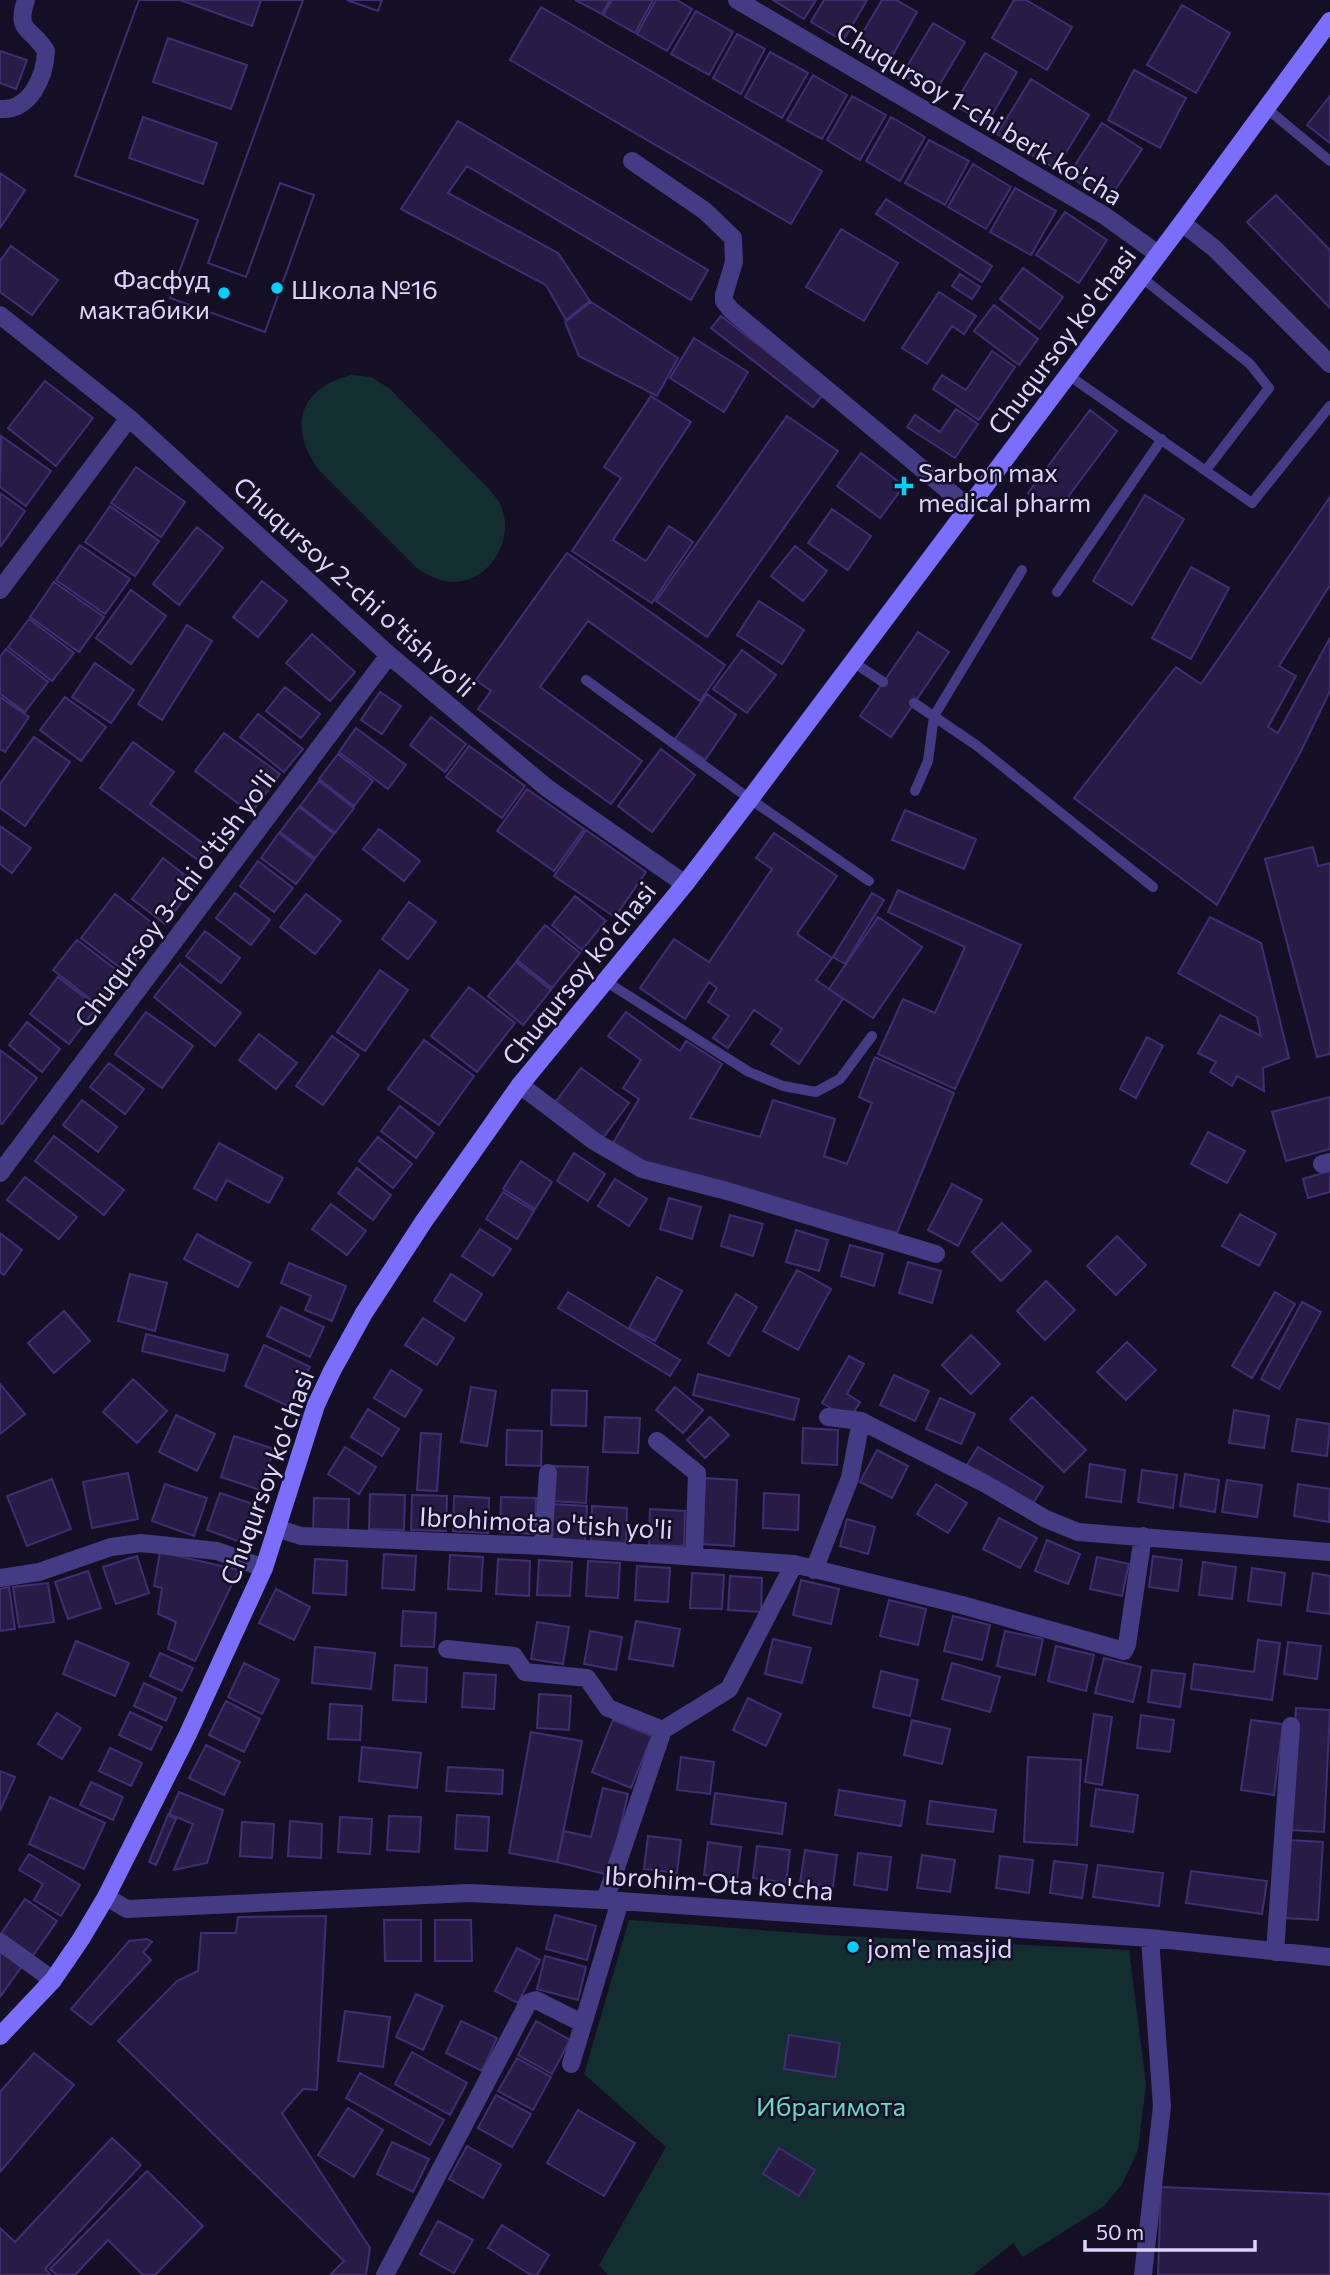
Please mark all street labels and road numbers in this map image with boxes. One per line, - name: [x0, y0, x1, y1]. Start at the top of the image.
- street label: Chuqursoy 1-chi berk ko'cha: [831, 15, 1129, 211]
- street label: Chuqursoy ko'chasi: [980, 240, 1142, 440]
- street label: Chuqursoy 2-chi o'tish yo'li: [228, 469, 482, 703]
- street label: Chuqursoy 3-chi o'tish yo'li: [67, 763, 281, 1033]
- street label: Chuqursoy ko'chasi: [495, 875, 661, 1071]
- street label: Chuqursoy ko'chasi: [213, 1365, 319, 1589]
- street label: Ibrohimota o'tish yo'li: [418, 1500, 674, 1544]
- street label: Ibrohim-Ota ko'cha: [603, 1859, 835, 1905]

